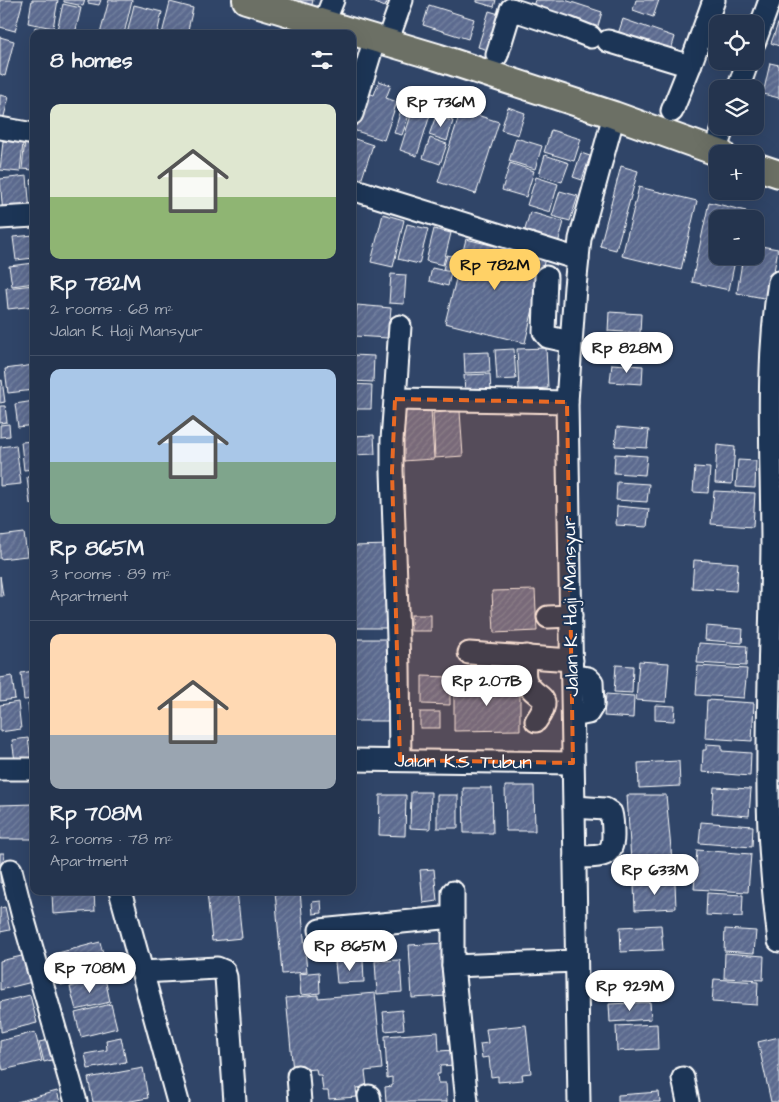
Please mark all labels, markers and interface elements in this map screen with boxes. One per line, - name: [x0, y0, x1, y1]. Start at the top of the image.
- map controls: [709, 15, 764, 265]
- button: locate: [709, 15, 764, 70]
- text: 8 homes: [50, 46, 132, 75]
- icon: filters: [308, 46, 336, 74]
- button: layers: [709, 80, 764, 135]
- pin: Rp 736M: [395, 86, 487, 128]
- text: Rp 736M: [407, 91, 475, 113]
- icon: home: [148, 136, 238, 226]
- button: +: [709, 145, 764, 200]
- button: −: [709, 210, 764, 265]
- pin: Rp 782M: [449, 248, 541, 291]
- text: Rp 782M: [460, 254, 530, 276]
- text: Rp 782M: [50, 269, 141, 298]
- text: 2 rooms · 68 m²: [50, 298, 173, 320]
- text: Jalan K. Haji Mansyur: [50, 320, 203, 342]
- pin: Rp 828M: [581, 332, 673, 374]
- text: Rp 828M: [592, 337, 662, 359]
- icon: home: [148, 402, 238, 492]
- street label: Jalan K. Haji Mansyur: [556, 515, 587, 697]
- text: Rp 865M: [50, 534, 144, 563]
- text: 3 rooms · 89 m²: [50, 563, 171, 585]
- text: Apartment: [50, 585, 128, 607]
- pin: Rp 2.07B: [435, 664, 539, 707]
- icon: home: [148, 667, 238, 757]
- text: Rp 2.07B: [452, 670, 522, 692]
- street label: Jalan K.S. Tubun: [394, 747, 532, 776]
- text: Rp 708M: [50, 799, 142, 828]
- text: 2 rooms · 78 m²: [50, 828, 173, 850]
- text: Apartment: [50, 850, 128, 872]
- pin: Rp 633M: [609, 854, 701, 896]
- text: Rp 633M: [622, 859, 688, 881]
- pin: Rp 865M: [304, 930, 396, 972]
- text: Rp 865M: [314, 935, 386, 957]
- pin: Rp 708M: [44, 952, 136, 994]
- text: Rp 708M: [55, 957, 125, 979]
- pin: Rp 929M: [584, 970, 676, 1012]
- text: Rp 929M: [596, 975, 664, 997]

